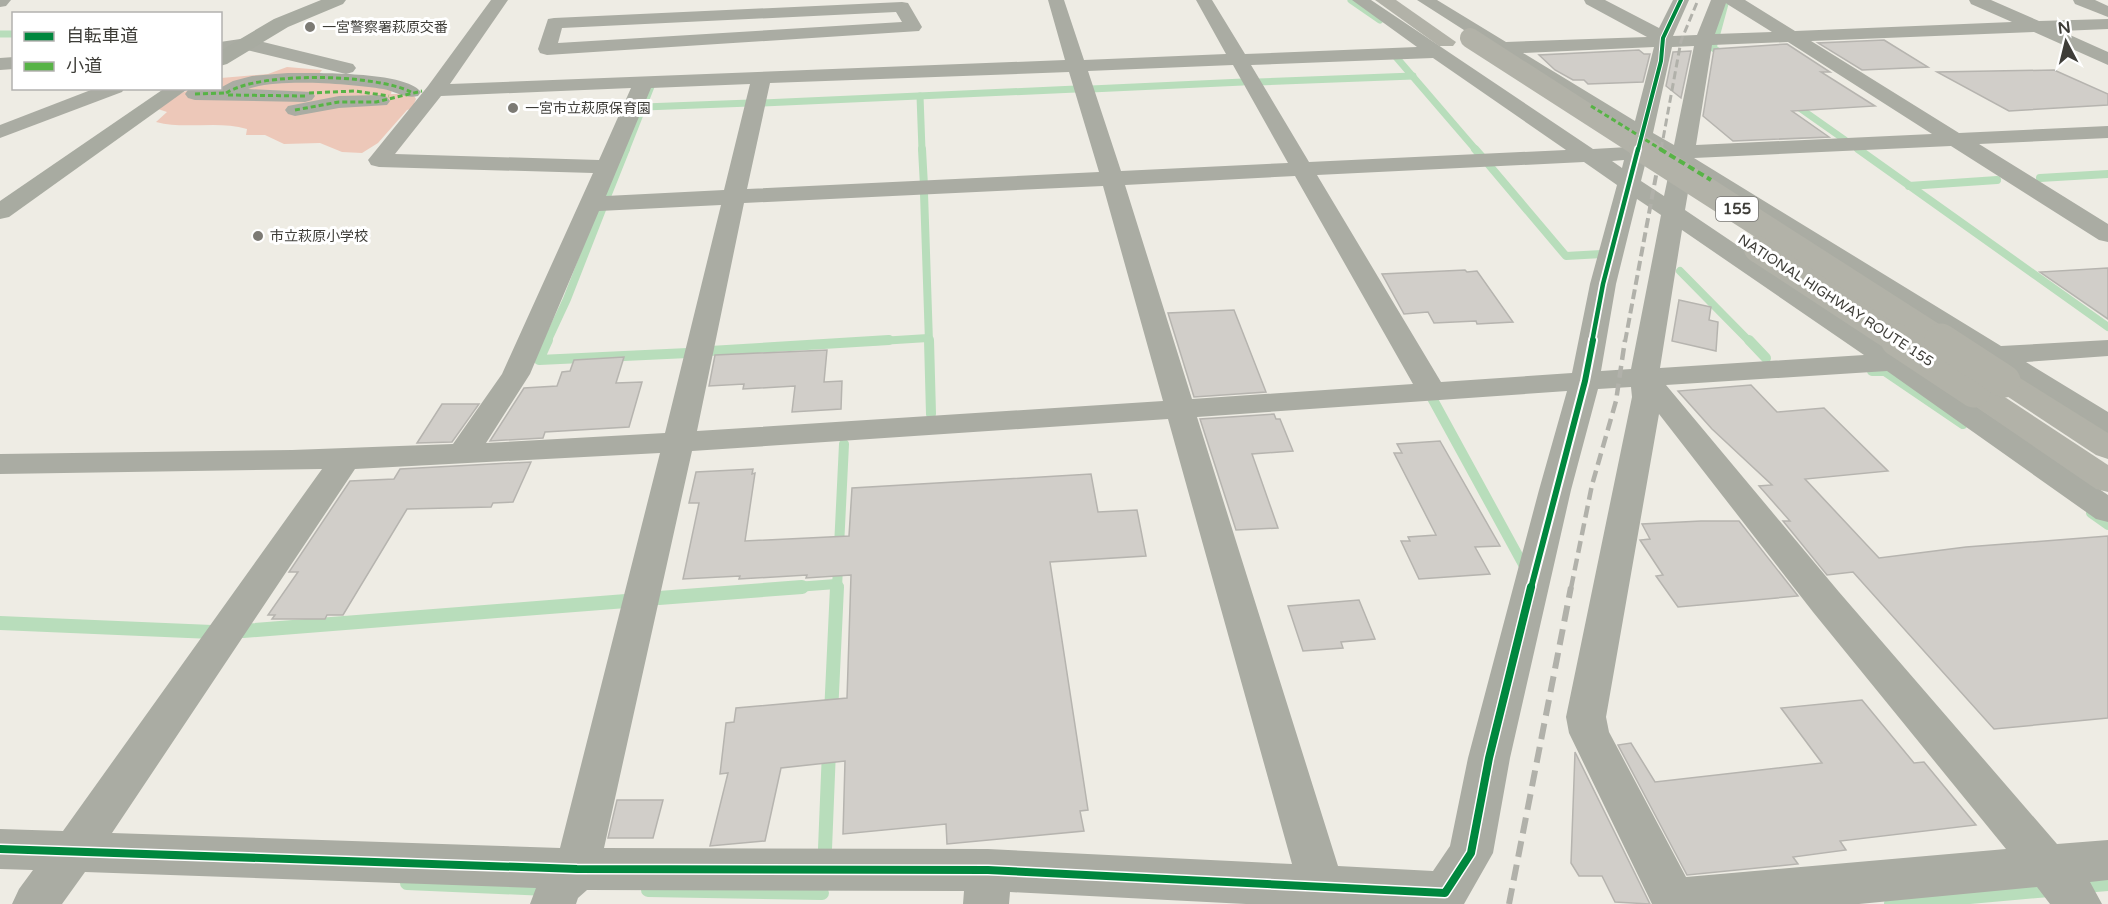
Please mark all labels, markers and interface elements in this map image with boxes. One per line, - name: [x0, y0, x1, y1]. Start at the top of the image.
- legend: [12, 12, 222, 90]
- north arrow: [2036, 12, 2096, 72]
- text: N: [2057, 17, 2072, 39]
- place label: 一宮警察署萩原交番: [322, 19, 448, 36]
- marker: 一宮警察署萩原交番: [303, 20, 317, 34]
- text: 自転車道: [66, 25, 138, 47]
- text: 小道: [66, 55, 102, 77]
- place label: 一宮市立萩原保育園: [525, 100, 651, 117]
- marker: 一宮市立萩原保育園: [506, 101, 520, 115]
- road number: 155: [1716, 197, 1758, 221]
- place label: 市立萩原小学校: [270, 228, 368, 245]
- marker: 市立萩原小学校: [251, 229, 265, 243]
- street label: NATIONAL HIGHWAY ROUTE 155: [1735, 231, 1937, 370]

